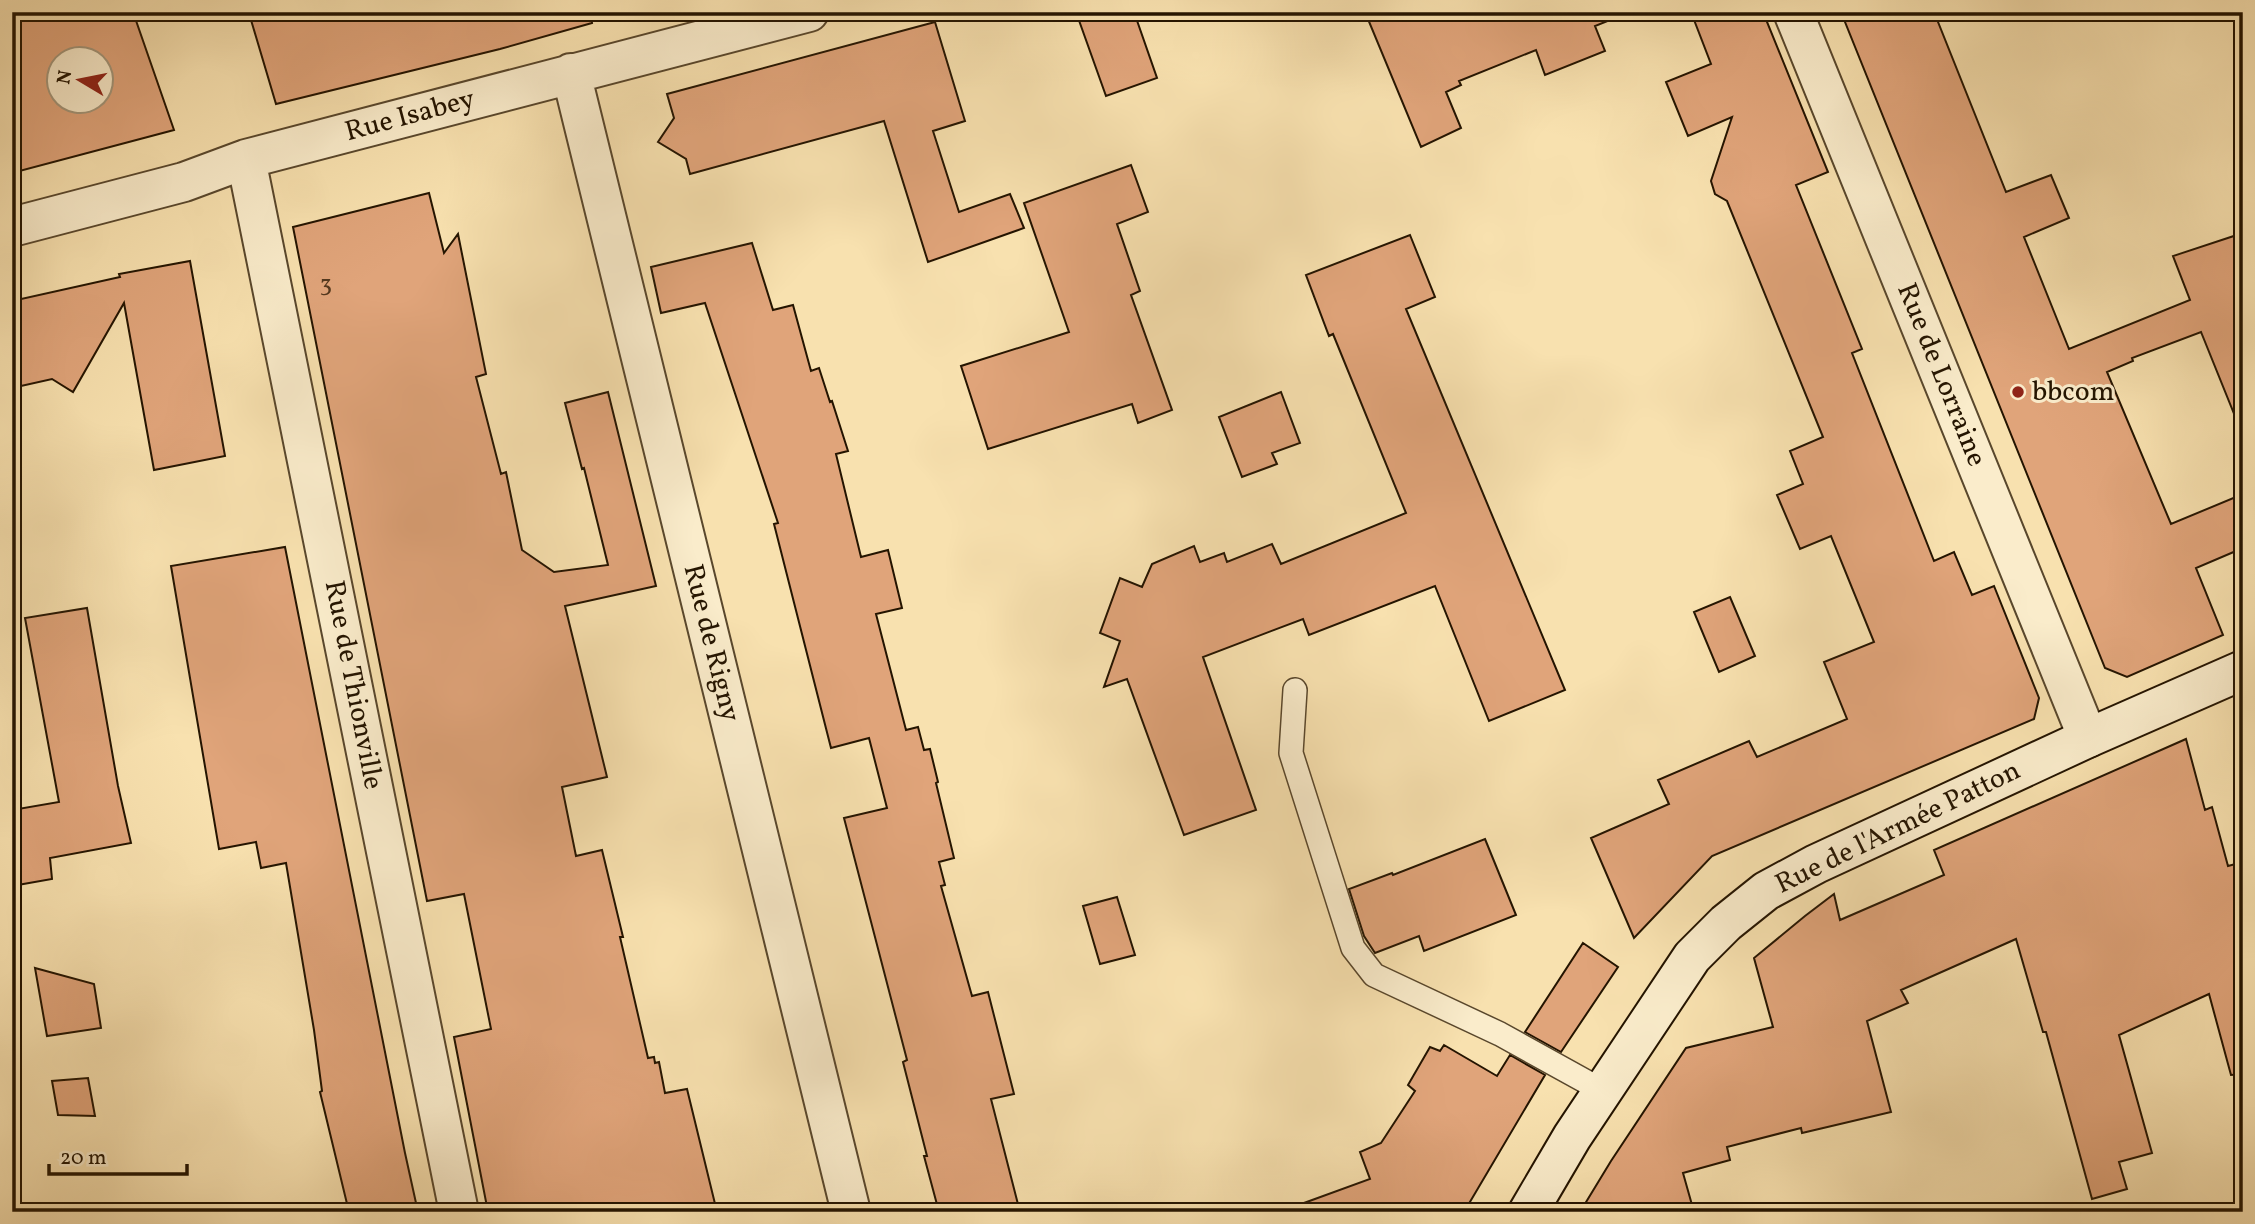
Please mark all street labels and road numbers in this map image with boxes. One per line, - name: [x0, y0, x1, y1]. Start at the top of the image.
- street label: Rue Isabey: [341, 80, 479, 152]
- street label: Rue de Lorraine: [1886, 277, 1996, 473]
- street label: Rue de Rigny: [673, 560, 749, 726]
- street label: Rue de Thionville: [314, 577, 392, 793]
- street label: Rue de l'Armée Patton: [1769, 752, 2027, 904]

